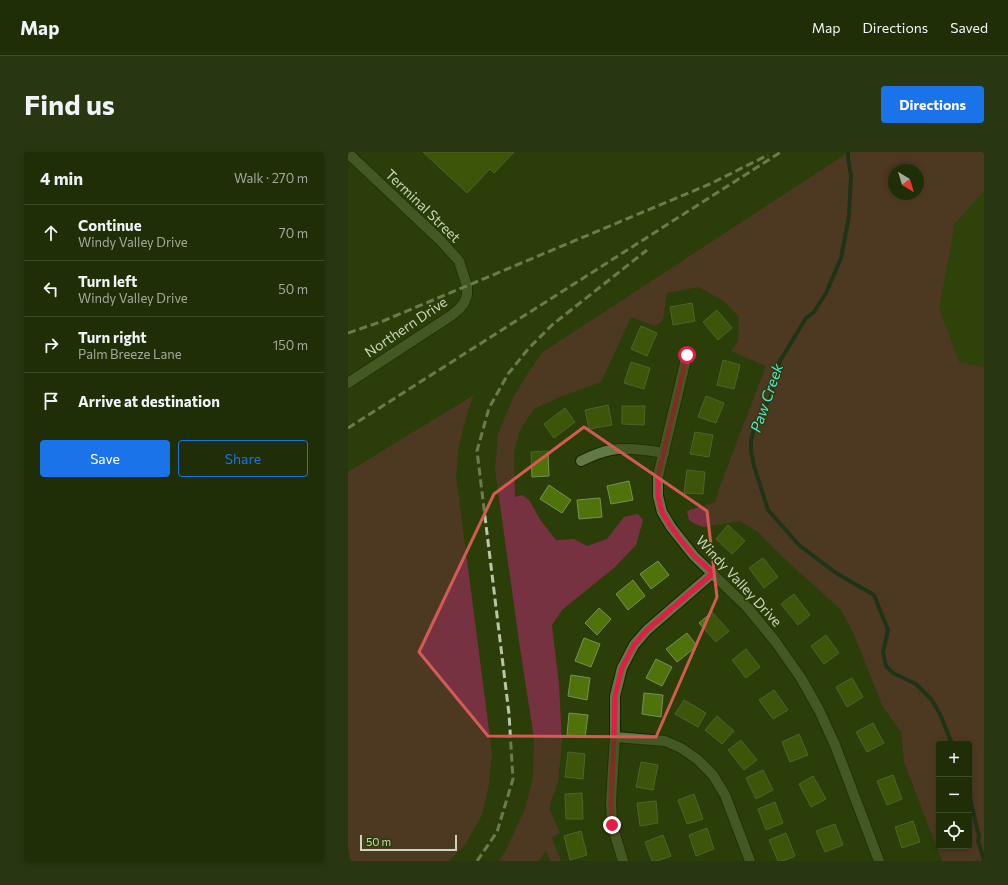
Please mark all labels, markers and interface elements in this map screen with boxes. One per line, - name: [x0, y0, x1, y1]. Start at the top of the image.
- text: Map: [20, 16, 59, 39]
- text: Map: [812, 19, 841, 36]
- text: Directions: [863, 19, 928, 36]
- text: Saved: [950, 19, 988, 36]
- button: Directions: [881, 86, 984, 123]
- text: Find us: [24, 87, 115, 121]
- north arrow: [888, 164, 924, 200]
- street label: Terminal Street: [382, 166, 465, 246]
- text: 4 min: [40, 168, 83, 189]
- text: Walk · 270 m: [234, 170, 308, 186]
- text: Continue: [78, 216, 142, 234]
- icon: ahead: [40, 222, 62, 244]
- text: 70 m: [279, 225, 308, 241]
- text: Windy Valley Drive: [78, 234, 188, 250]
- text: Turn left: [78, 272, 137, 290]
- icon: left: [40, 278, 62, 300]
- text: 50 m: [278, 281, 308, 297]
- text: Windy Valley Drive: [78, 290, 188, 306]
- street label: Northern Drive: [361, 293, 450, 360]
- text: Turn right: [78, 328, 147, 346]
- icon: right: [40, 334, 62, 356]
- text: 150 m: [273, 337, 308, 353]
- text: Palm Breeze Lane: [78, 346, 182, 362]
- route start: [678, 346, 696, 364]
- water label: Paw Creek: [746, 360, 787, 435]
- icon: arrive: [40, 390, 62, 412]
- text: Arrive at destination: [78, 392, 220, 410]
- button: Save: [40, 440, 170, 477]
- button: Share: [178, 440, 308, 477]
- street label: Windy Valley Drive: [693, 532, 786, 630]
- map controls: [936, 741, 972, 849]
- button: +: [936, 741, 972, 777]
- button: −: [936, 777, 972, 813]
- button: locate: [936, 813, 972, 849]
- route end: [603, 816, 621, 834]
- scale bar: [360, 833, 457, 852]
- text: 50 m: [366, 835, 391, 848]

